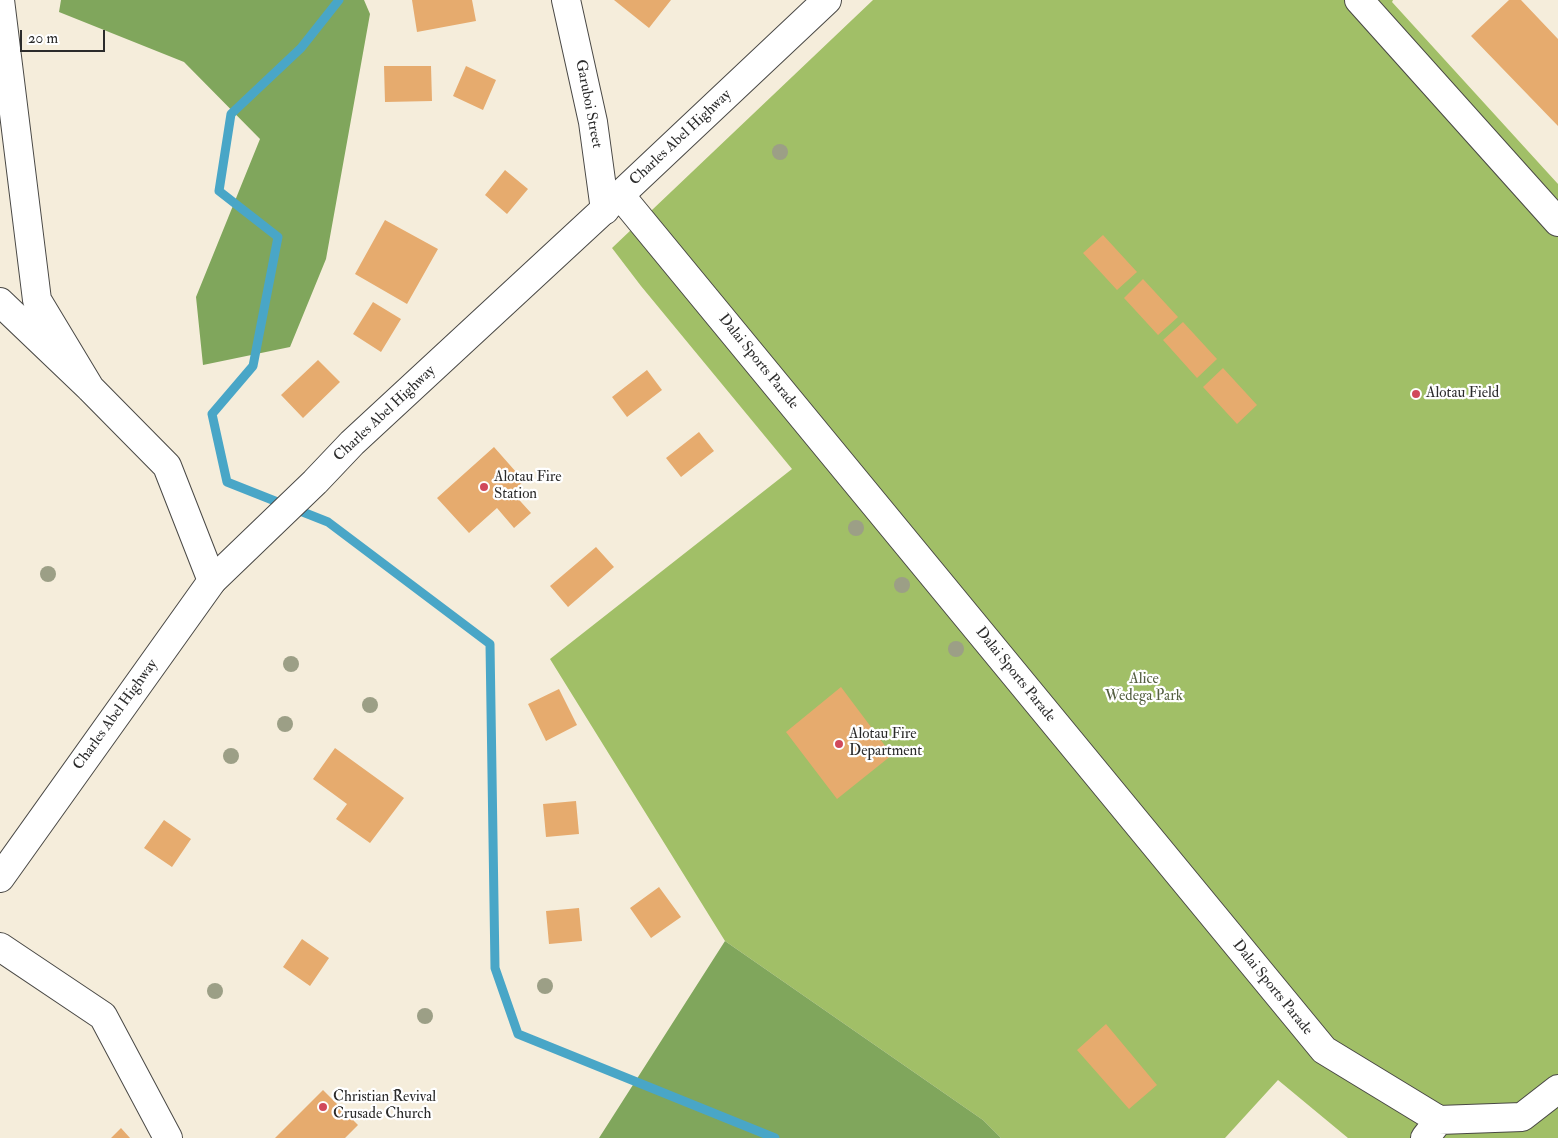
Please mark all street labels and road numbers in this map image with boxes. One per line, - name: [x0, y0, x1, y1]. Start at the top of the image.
- street label: Garuboi Street: [571, 58, 605, 150]
- street label: Charles Abel Highway: [627, 86, 735, 190]
- street label: Dalai Sports Parade: [714, 311, 802, 413]
- street label: Charles Abel Highway: [331, 362, 439, 466]
- street label: Dalai Sports Parade: [971, 624, 1059, 726]
- street label: Charles Abel Highway: [70, 656, 162, 774]
- street label: Dalai Sports Parade: [1228, 937, 1316, 1039]

